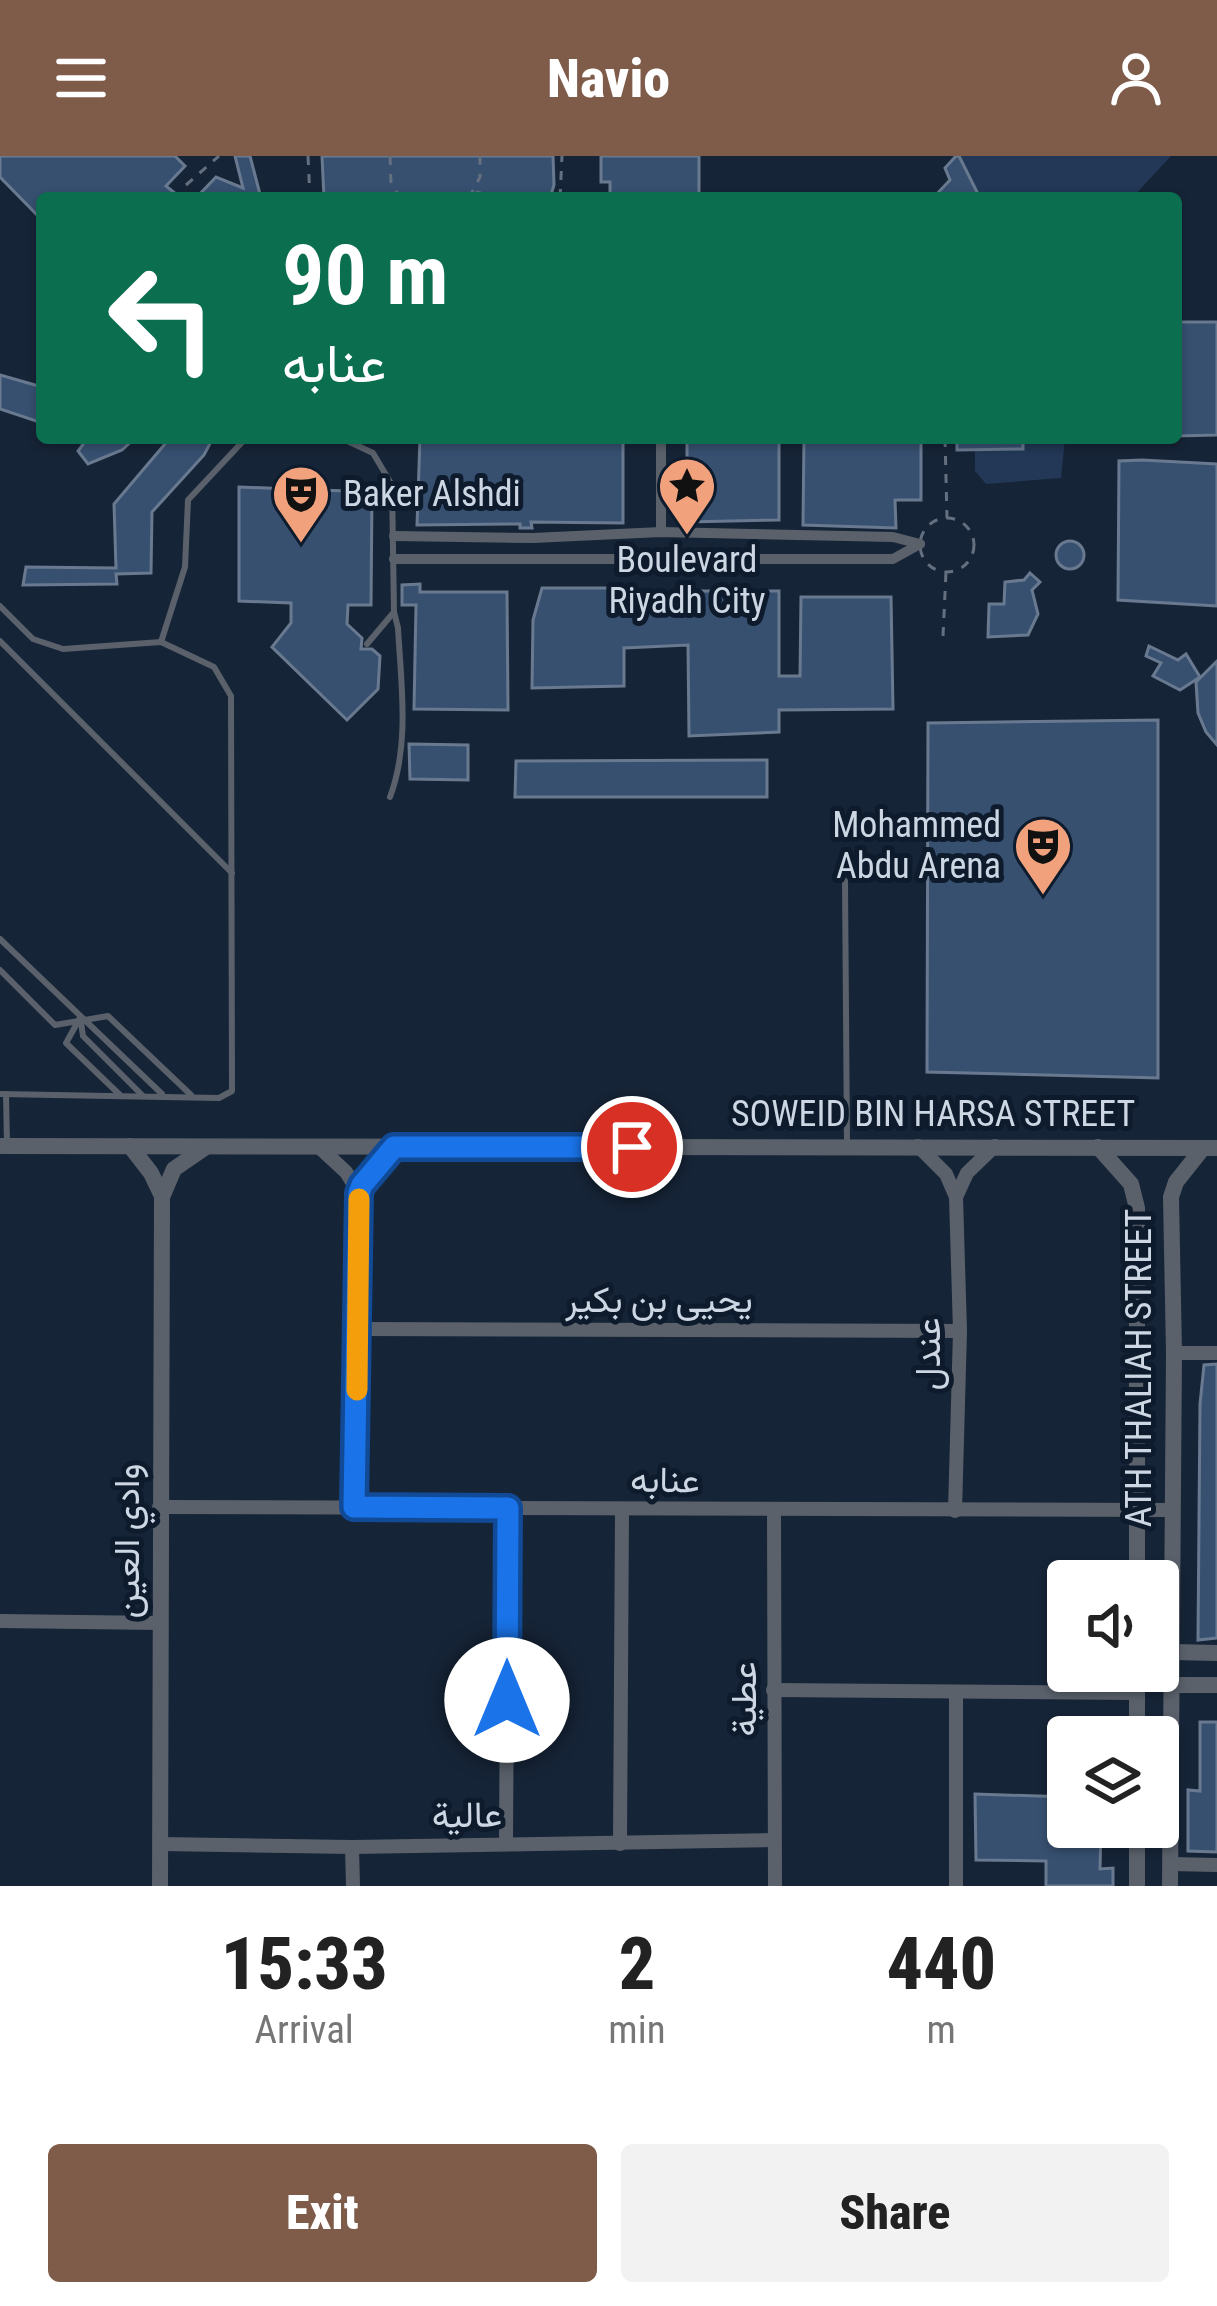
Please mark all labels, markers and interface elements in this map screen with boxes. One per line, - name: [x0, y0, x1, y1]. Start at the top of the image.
- icon: menu: [48, 45, 114, 111]
- icon: person: [1103, 45, 1169, 111]
- text: Navio: [547, 47, 670, 110]
- text: 90 m: [282, 226, 449, 325]
- icon: left: [84, 240, 240, 396]
- text: عنابه: [282, 332, 386, 395]
- place icon: Boulevard Riyadh City: [656, 455, 718, 537]
- theatre icon: Baker Alshdi: [270, 463, 332, 545]
- place label: Baker Alshdi: [343, 473, 521, 515]
- place label: Boulevard Riyadh City: [608, 539, 766, 622]
- place label: Mohammed Abdu Arena: [832, 804, 1001, 887]
- theatre icon: Mohammed Abdu Arena: [1012, 815, 1074, 897]
- street label: SOWEID BIN HARSA STREET: [731, 1093, 1135, 1135]
- pin: [581, 1096, 683, 1198]
- icon: arrive: [599, 1114, 665, 1180]
- street label: ATH THALIAH STREET: [1118, 1209, 1160, 1527]
- street label: يحيى بن بكير: [564, 1279, 753, 1322]
- street label: عندل: [907, 1317, 949, 1391]
- street label: عنابه: [630, 1458, 700, 1502]
- street label: وادي العين: [106, 1464, 156, 1618]
- map controls: [1047, 1560, 1179, 1848]
- button: sound: [1047, 1560, 1179, 1692]
- position arrow: [444, 1637, 570, 1763]
- street label: عطية: [723, 1662, 765, 1736]
- button: layers: [1047, 1716, 1179, 1848]
- street label: عالية: [431, 1793, 503, 1837]
- text: 15:33: [221, 1922, 388, 2007]
- text: 2: [619, 1922, 655, 2007]
- text: 440: [886, 1922, 996, 2007]
- text: Arrival: [255, 2007, 354, 2053]
- text: min: [608, 2007, 666, 2053]
- text: m: [927, 2007, 956, 2053]
- button: Exit: [48, 2144, 597, 2282]
- button: Share: [621, 2144, 1169, 2282]

